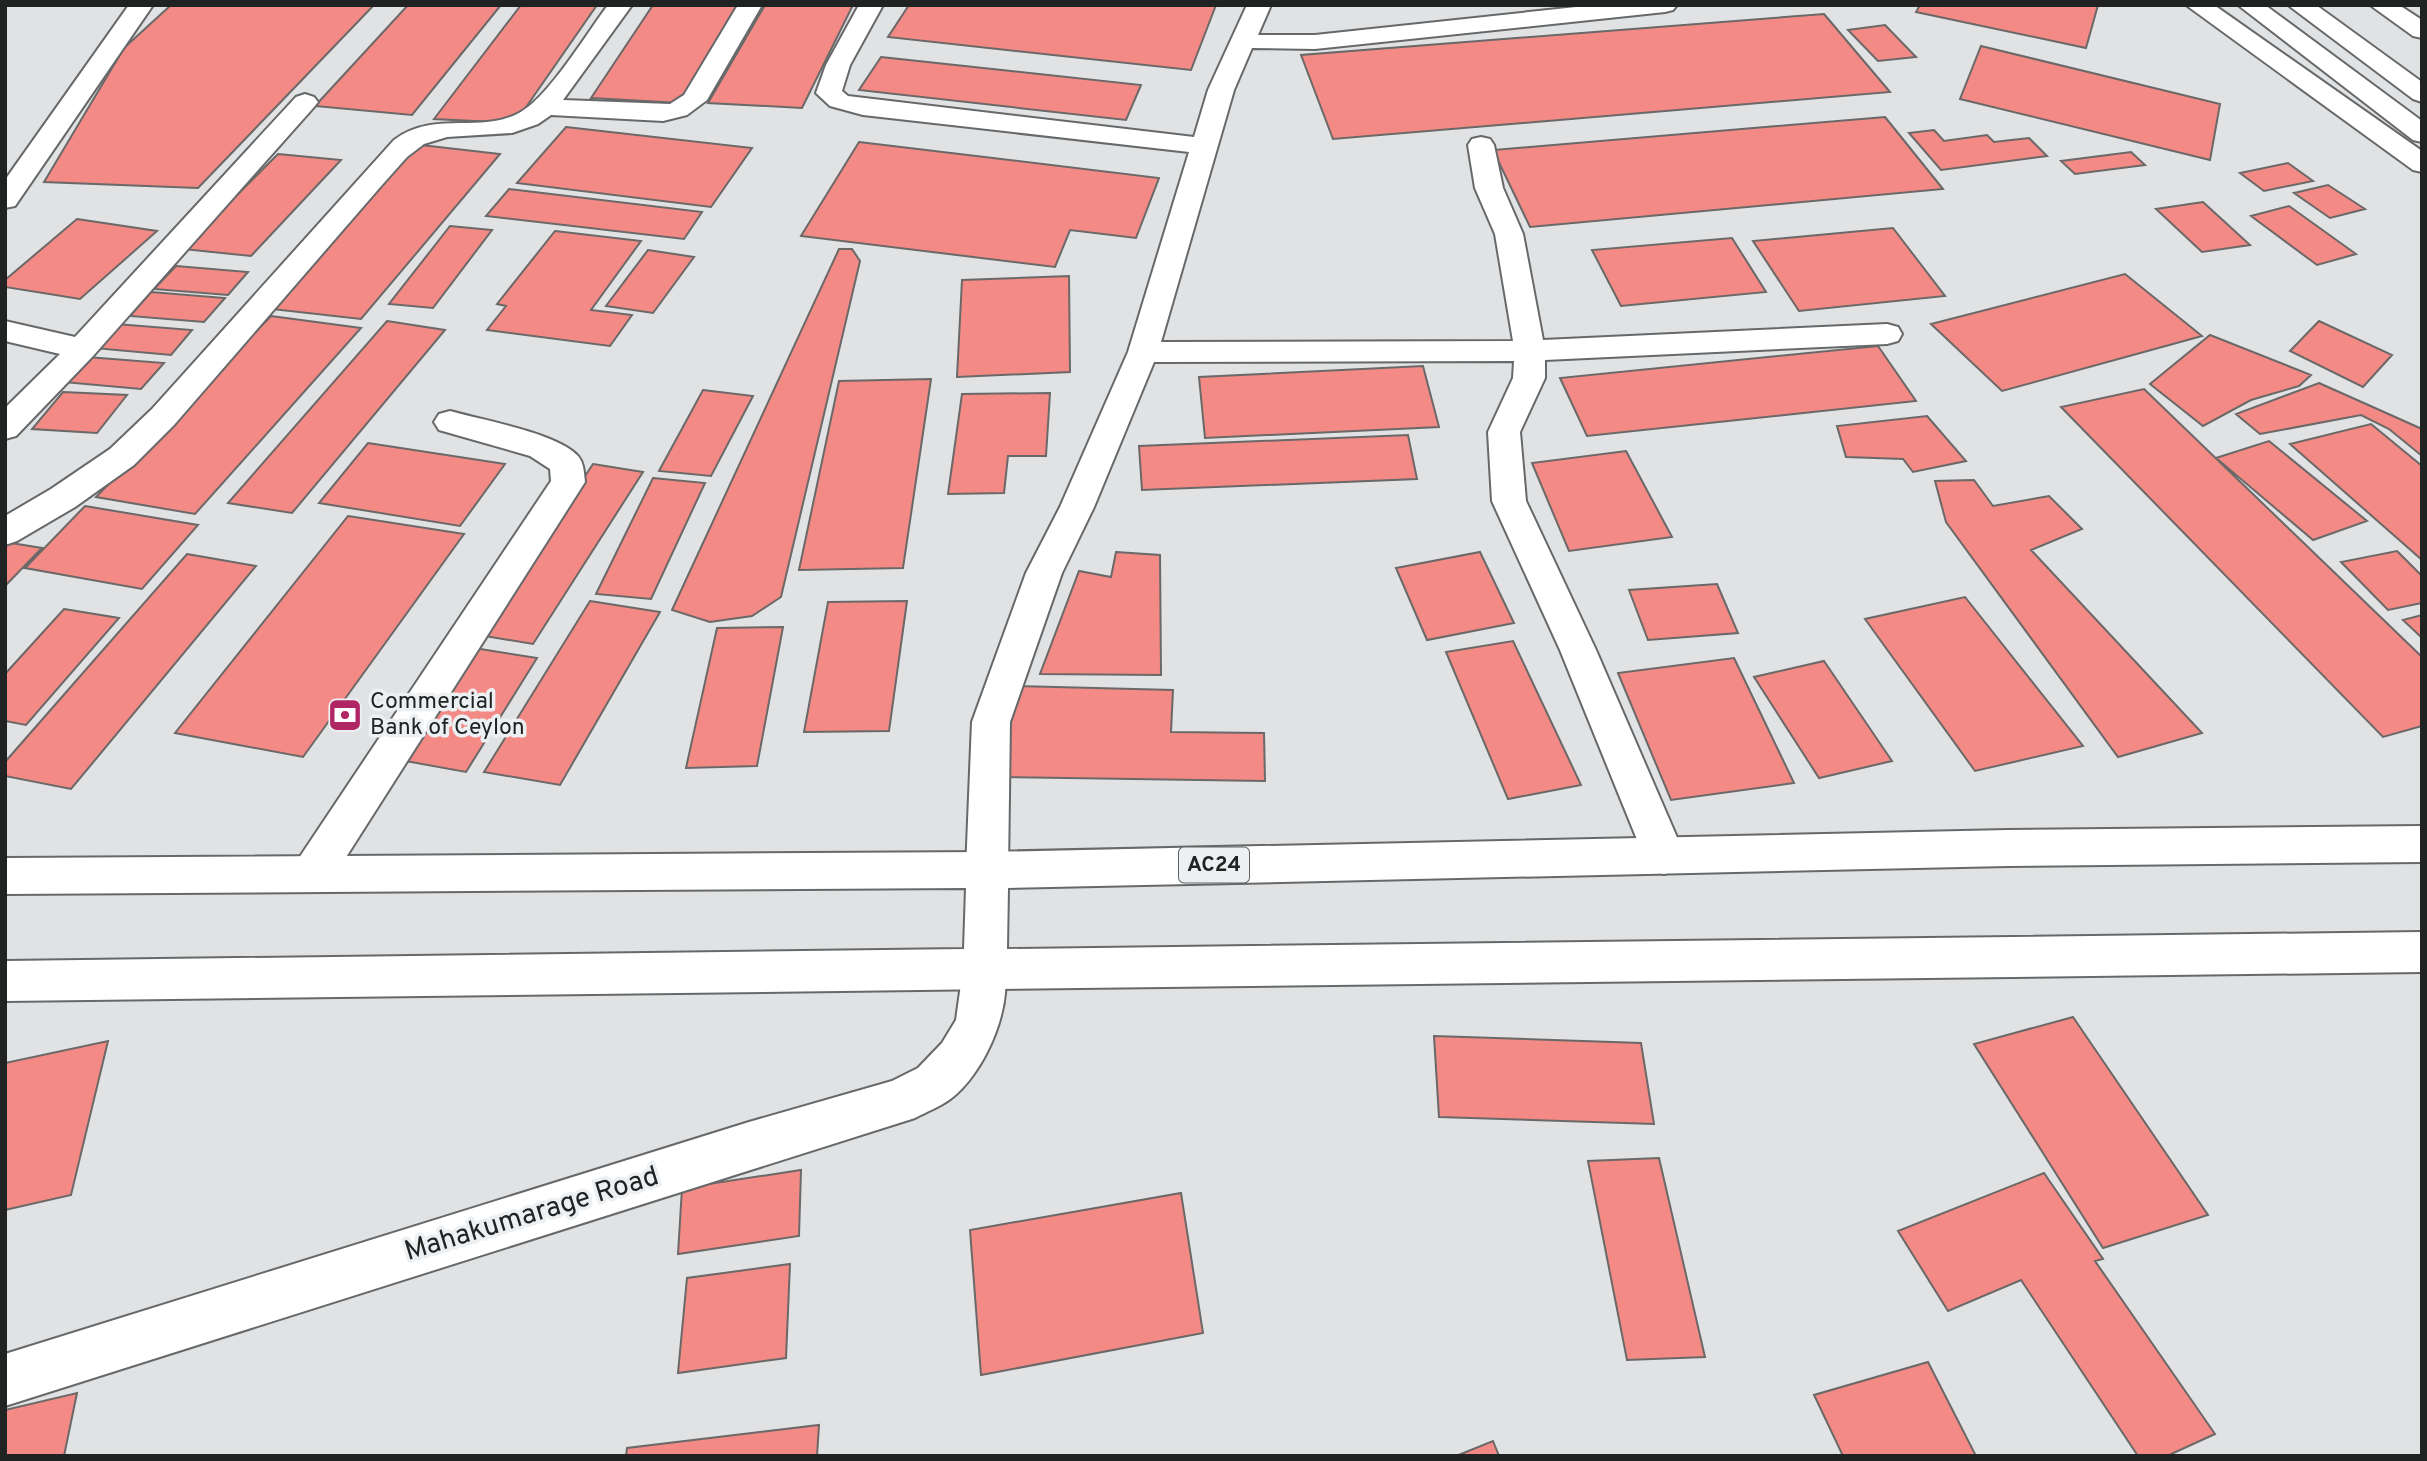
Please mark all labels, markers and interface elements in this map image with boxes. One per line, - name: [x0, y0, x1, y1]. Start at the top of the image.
- place label: Commercial Bank of Ceylon: [370, 688, 525, 743]
- bank icon: Commercial Bank of Ceylon: [326, 696, 364, 734]
- road number: AC24: [1179, 848, 1249, 882]
- street label: Mahakumarage Road: [401, 1159, 663, 1271]

